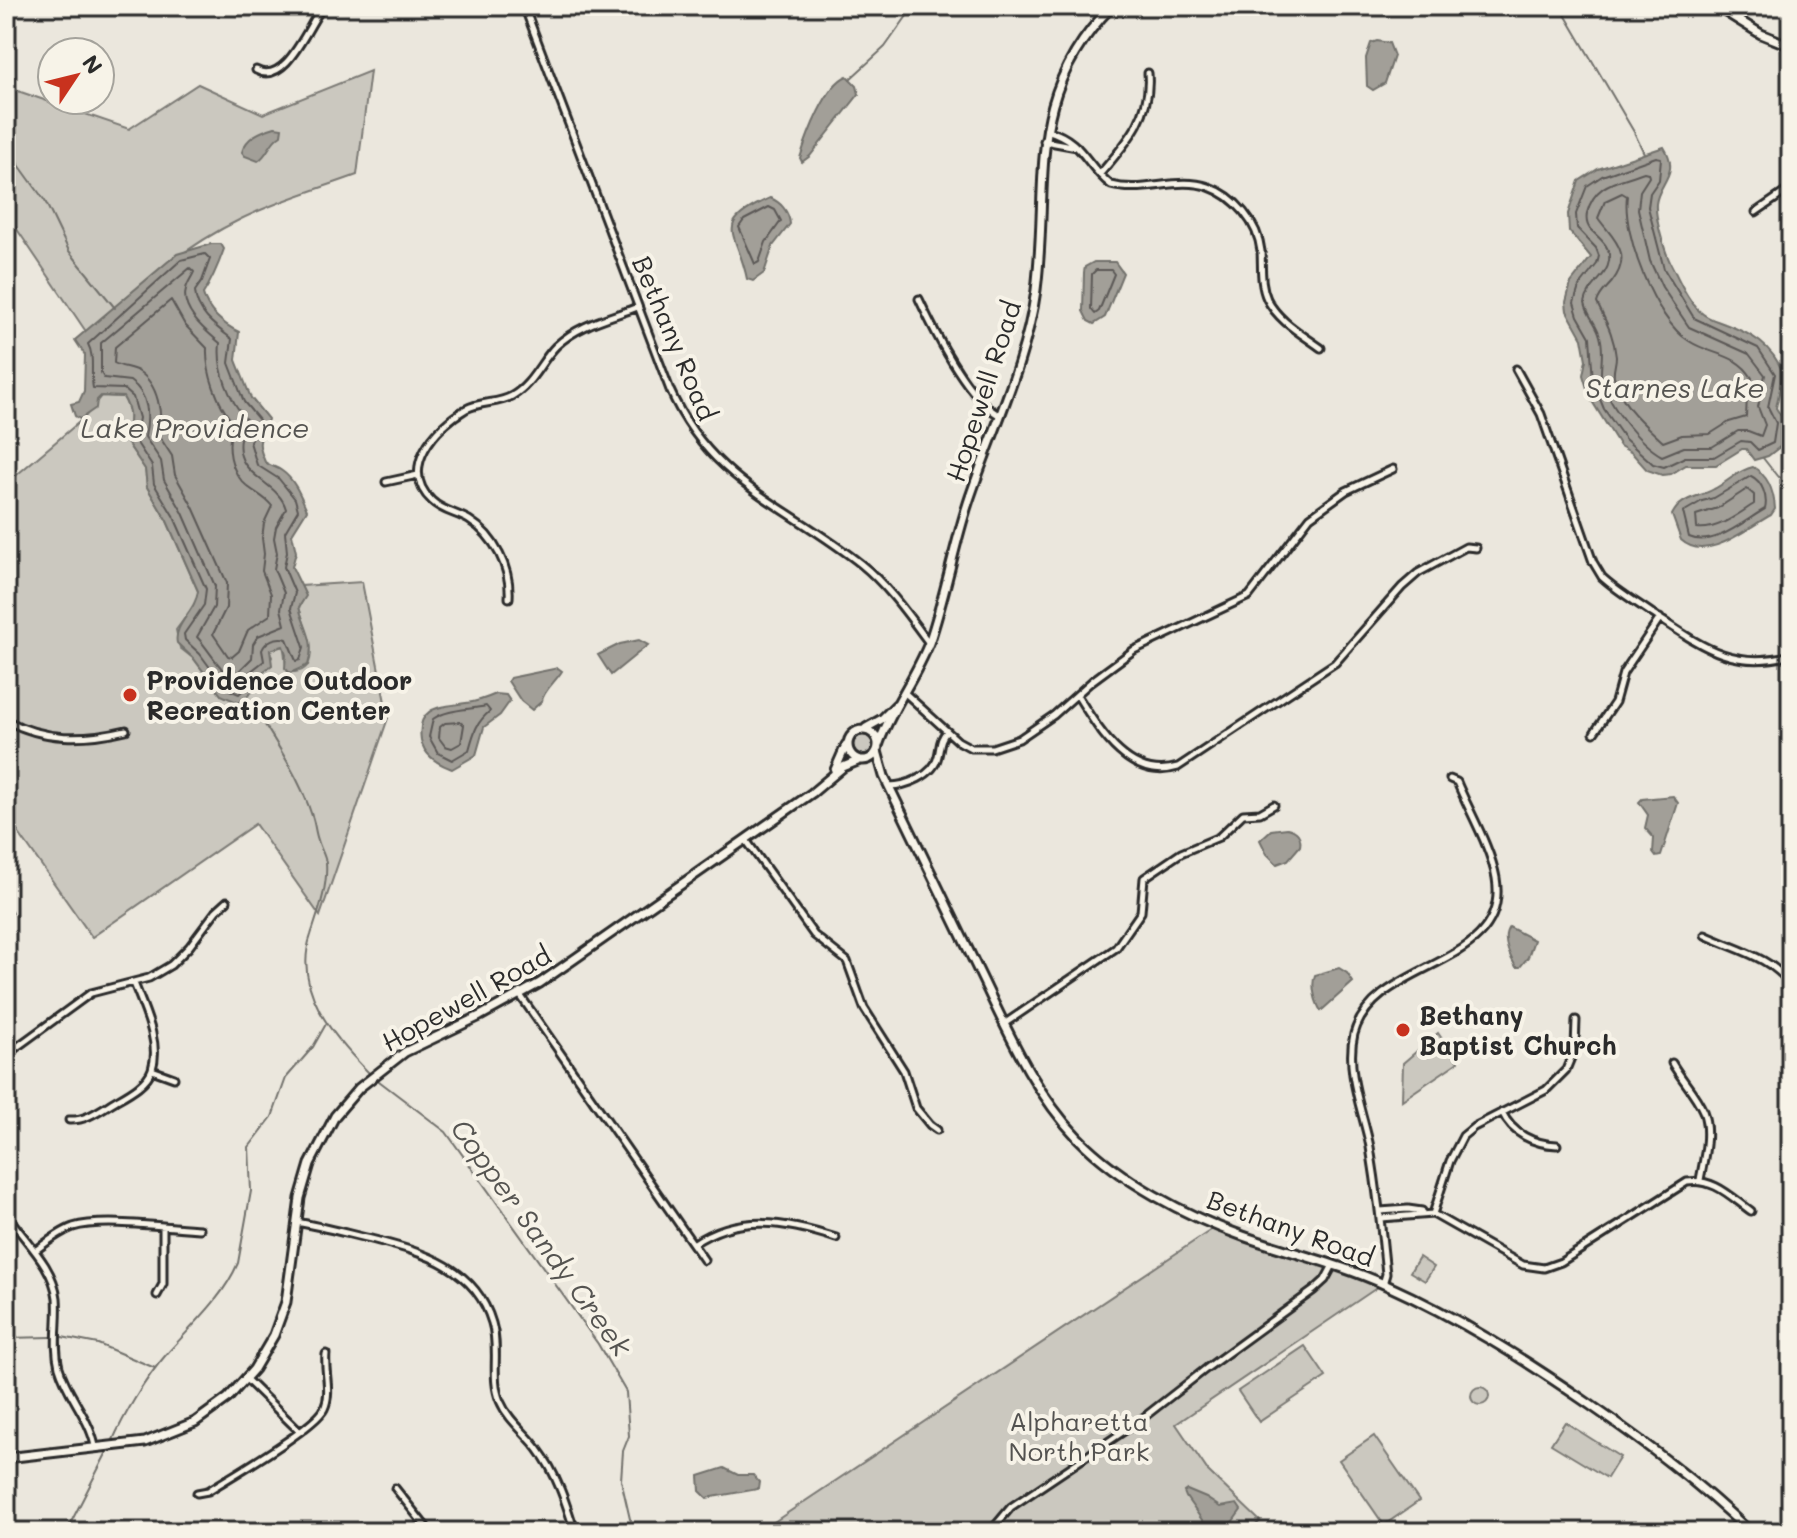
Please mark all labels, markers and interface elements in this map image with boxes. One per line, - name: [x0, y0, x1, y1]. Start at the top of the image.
- north arrow: [36, 36, 116, 116]
- text: N: [76, 49, 109, 79]
- street label: Bethany Road: [625, 251, 725, 425]
- street label: Hopewell Road: [938, 296, 1028, 486]
- water label: Starnes Lake: [1585, 369, 1765, 405]
- water label: Lake Providence: [81, 409, 309, 445]
- place label: Providence Outdoor Recreation Center: [146, 663, 412, 727]
- marker: Providence Outdoor Recreation Center: [121, 686, 139, 704]
- street label: Hopewell Road: [375, 937, 557, 1059]
- place label: Bethany Baptist Church: [1419, 998, 1617, 1062]
- marker: Bethany Baptist Church: [1394, 1021, 1412, 1039]
- water label: Copper Sandy Creek: [444, 1111, 641, 1364]
- street label: Bethany Road: [1203, 1182, 1379, 1274]
- park label: Alpharetta North Park: [1008, 1404, 1150, 1468]

